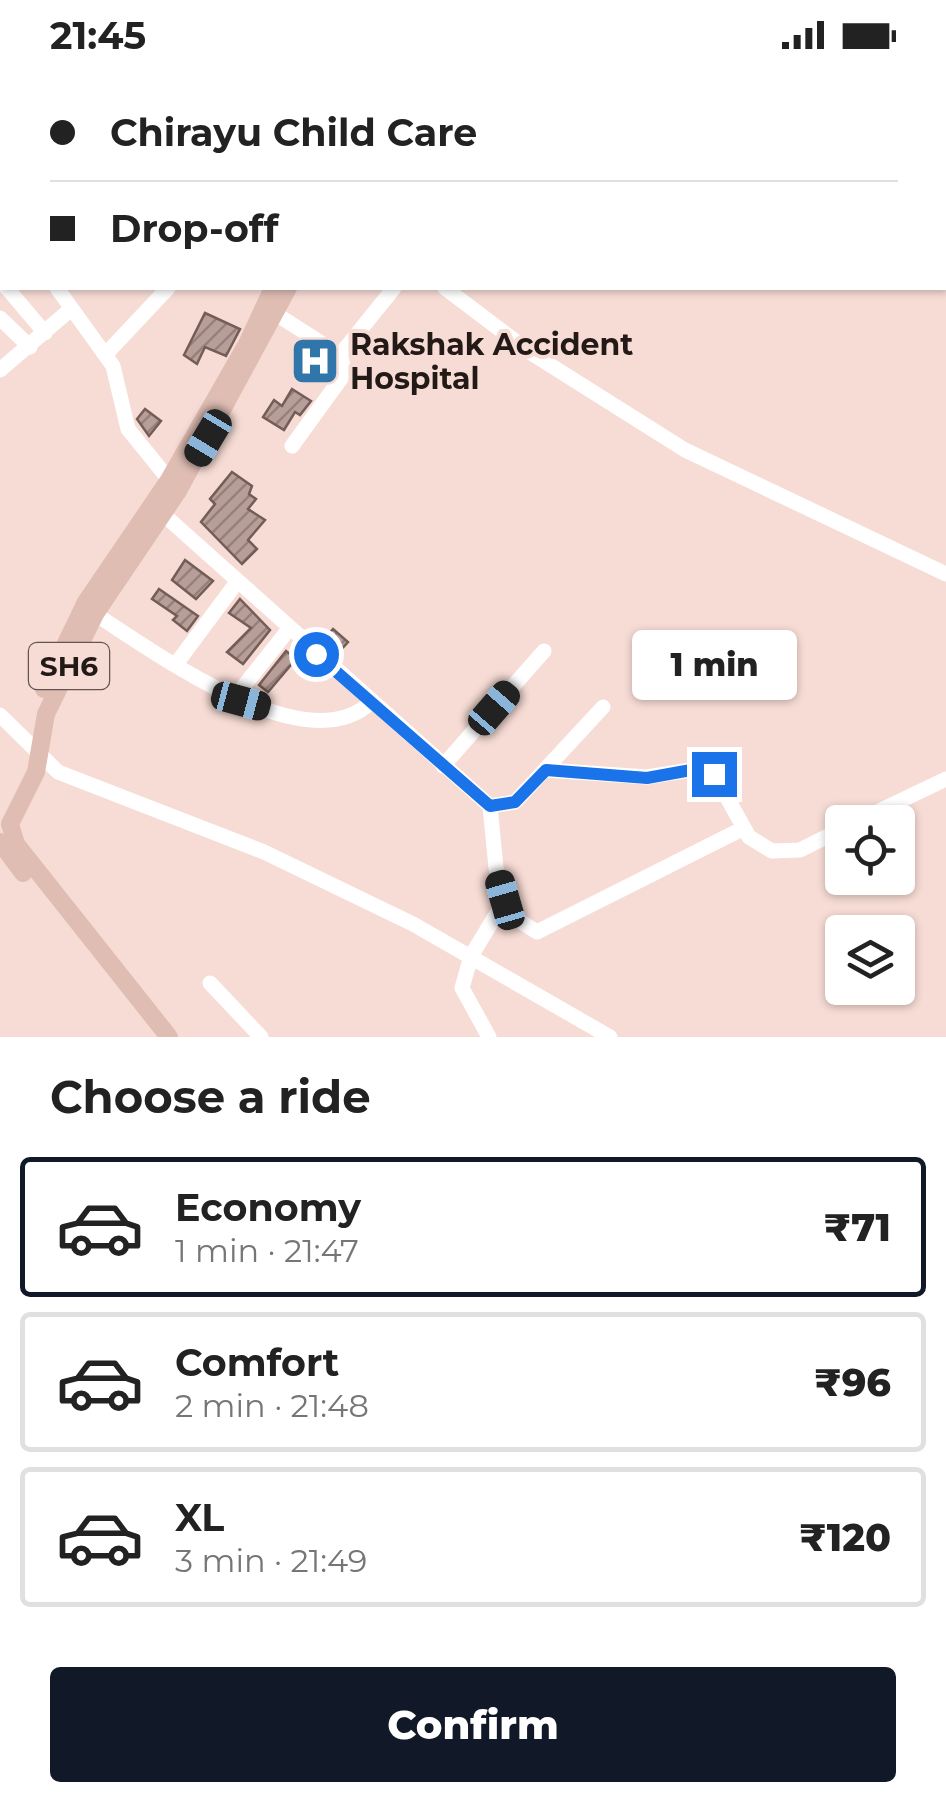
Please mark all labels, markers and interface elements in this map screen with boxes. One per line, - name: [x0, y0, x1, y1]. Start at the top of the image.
- text: 21:45: [50, 12, 146, 59]
- text: Chirayu Child Care: [110, 109, 477, 156]
- text: Drop-off: [110, 205, 279, 252]
- place label: Rakshak Accident Hospital: [350, 326, 633, 397]
- hospital icon: Rakshak Accident Hospital: [289, 335, 341, 387]
- car: [180, 405, 236, 471]
- callout: 1 min: [632, 629, 796, 699]
- route start: [294, 632, 339, 677]
- road number: SH6: [29, 643, 109, 689]
- text: 1 min: [670, 645, 759, 684]
- car: [463, 676, 525, 740]
- car: [208, 679, 274, 723]
- route end: [692, 752, 737, 797]
- map controls: [825, 805, 915, 1005]
- button: locate: [825, 805, 915, 895]
- car: [482, 867, 528, 933]
- button: layers: [825, 915, 915, 1005]
- text: Choose a ride: [50, 1069, 371, 1124]
- icon: car: [55, 1182, 145, 1272]
- text: Economy: [175, 1184, 361, 1231]
- text: ₹71: [824, 1204, 891, 1251]
- text: 1 min · 21:47: [175, 1231, 359, 1270]
- icon: car: [55, 1337, 145, 1427]
- text: Comfort: [175, 1339, 339, 1386]
- text: ₹96: [814, 1359, 891, 1406]
- text: 2 min · 21:48: [175, 1386, 369, 1425]
- icon: car: [55, 1492, 145, 1582]
- text: XL: [175, 1494, 224, 1541]
- text: ₹120: [799, 1514, 891, 1561]
- text: 3 min · 21:49: [175, 1541, 367, 1580]
- button: Confirm: [50, 1667, 896, 1782]

